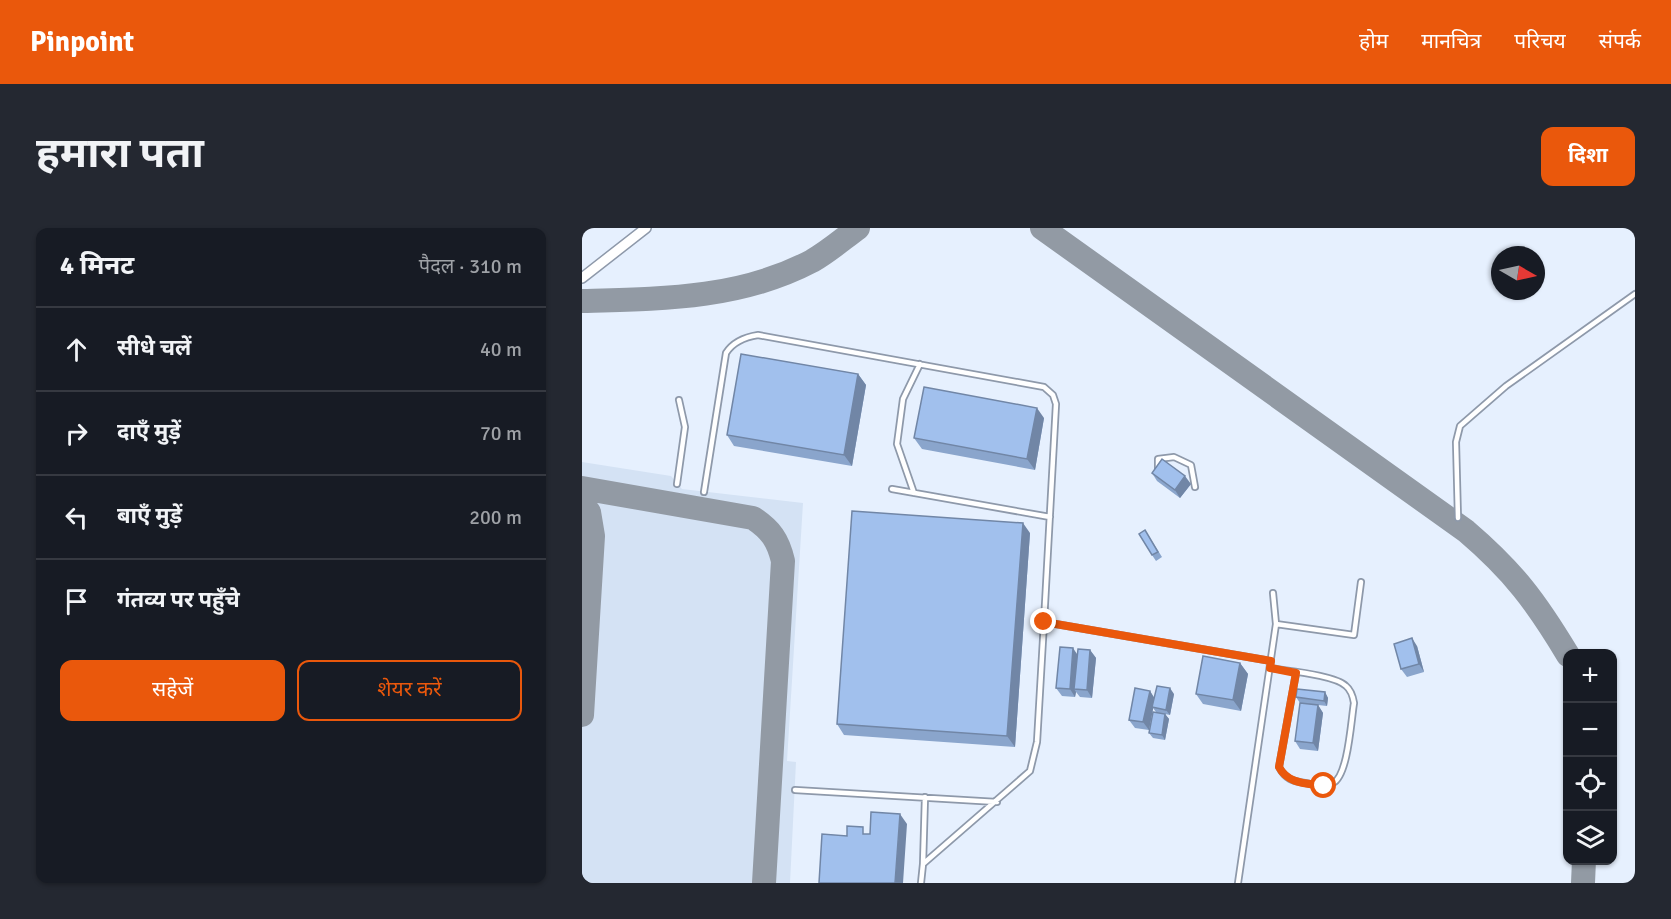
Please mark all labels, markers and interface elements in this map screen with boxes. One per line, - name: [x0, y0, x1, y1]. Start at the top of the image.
- text: Pinpoint: [30, 25, 134, 59]
- text: होम: [1359, 28, 1388, 54]
- text: मानचित्र: [1421, 28, 1481, 54]
- text: परिचय: [1514, 28, 1566, 54]
- text: संपर्क: [1599, 28, 1641, 54]
- button: दिशा: [1541, 127, 1635, 186]
- text: हमारा पता: [36, 128, 204, 179]
- north arrow: [1491, 246, 1545, 300]
- text: 4 मिनट: [60, 250, 134, 282]
- text: पैदल · 310 m: [419, 254, 522, 279]
- icon: ahead: [60, 333, 93, 366]
- text: सीधे चलें: [117, 334, 191, 361]
- text: 40 m: [480, 337, 522, 362]
- icon: right: [60, 417, 93, 450]
- text: दाएँ मुड़ें: [117, 418, 181, 445]
- text: 70 m: [480, 421, 522, 446]
- icon: left: [60, 501, 93, 534]
- text: बाएँ मुड़ें: [117, 502, 182, 529]
- text: 200 m: [469, 505, 522, 530]
- icon: arrive: [60, 585, 93, 618]
- text: गंतव्य पर पहुँचे: [117, 586, 240, 613]
- route end: [1030, 608, 1056, 634]
- map controls: [1563, 649, 1617, 865]
- button: +: [1563, 649, 1617, 703]
- button: सहेजें: [60, 660, 285, 721]
- button: शेयर करें: [297, 660, 522, 721]
- button: −: [1563, 703, 1617, 757]
- button: locate: [1563, 757, 1617, 811]
- route start: [1310, 772, 1336, 798]
- button: layers: [1563, 811, 1617, 865]

